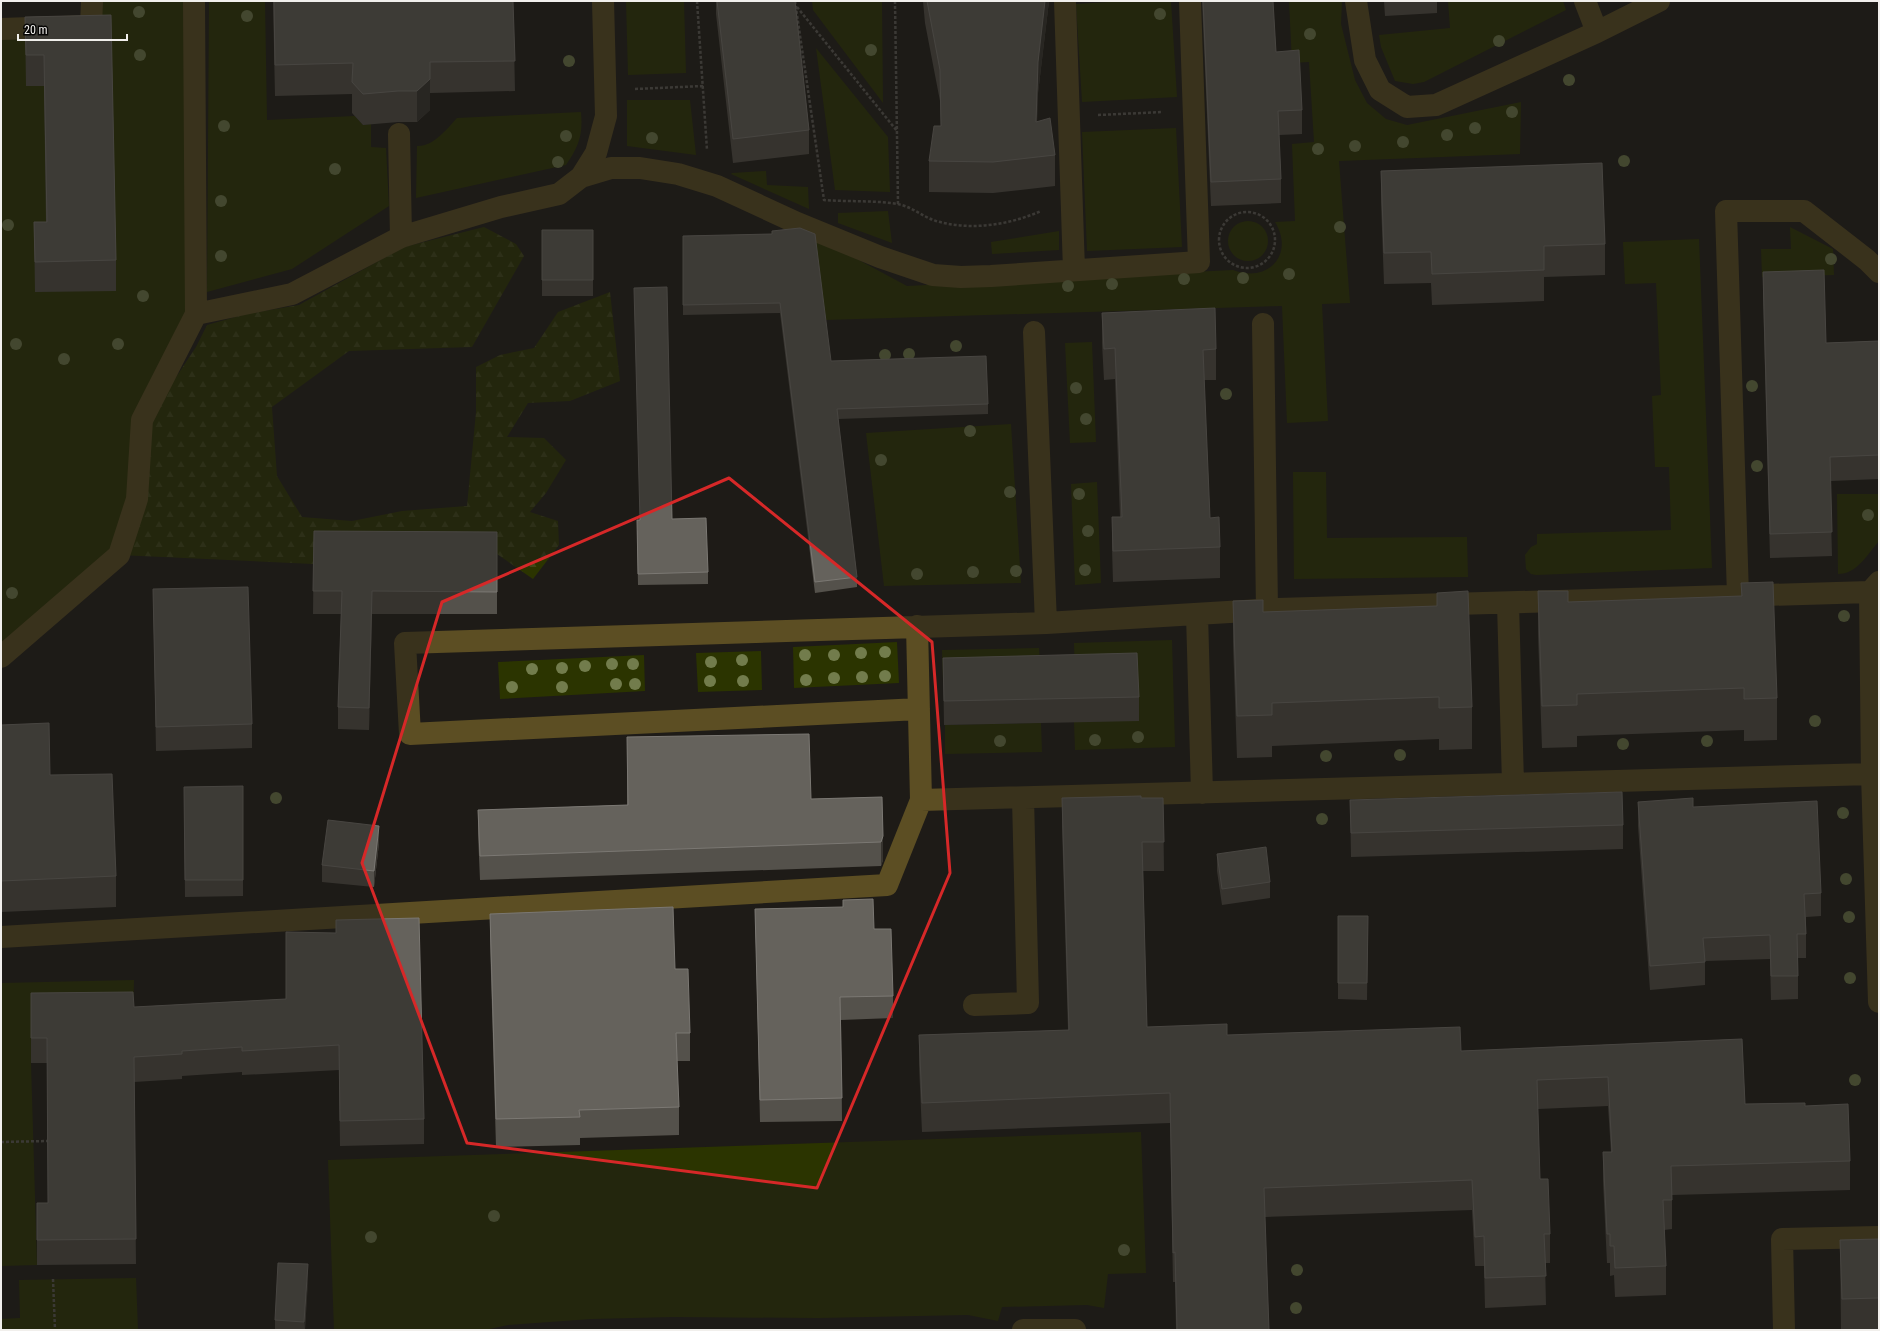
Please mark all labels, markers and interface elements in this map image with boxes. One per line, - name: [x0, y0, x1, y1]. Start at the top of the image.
- scale bar: [18, 16, 127, 42]
- text: 20 m: [24, 23, 48, 37]

